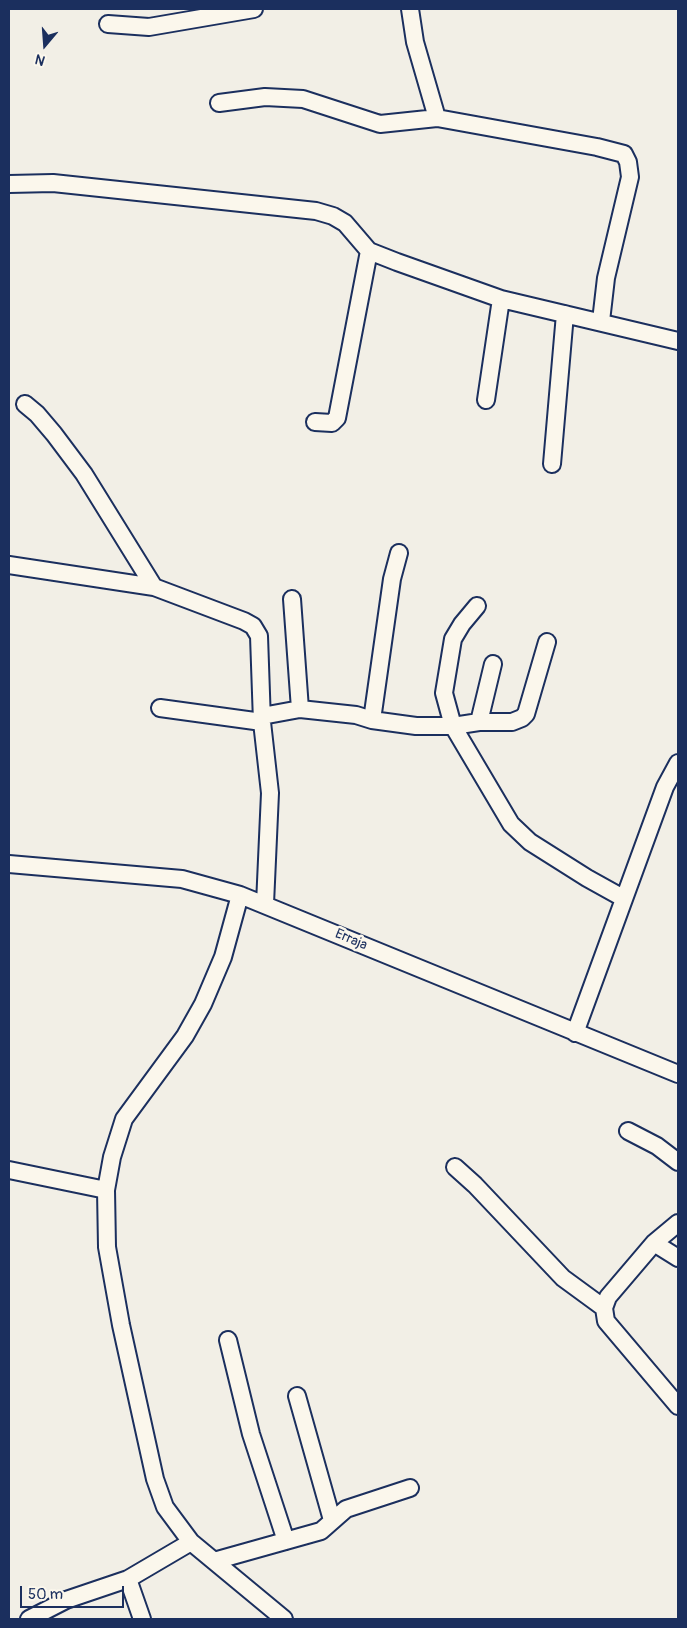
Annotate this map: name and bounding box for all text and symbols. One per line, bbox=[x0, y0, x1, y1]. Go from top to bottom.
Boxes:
north arrow bbox=[20, 20, 70, 70]
text: N bbox=[33, 50, 47, 69]
street label: Erraja bbox=[332, 926, 370, 954]
scale bar bbox=[22, 1576, 126, 1608]
text: 50 m bbox=[28, 1585, 63, 1604]

